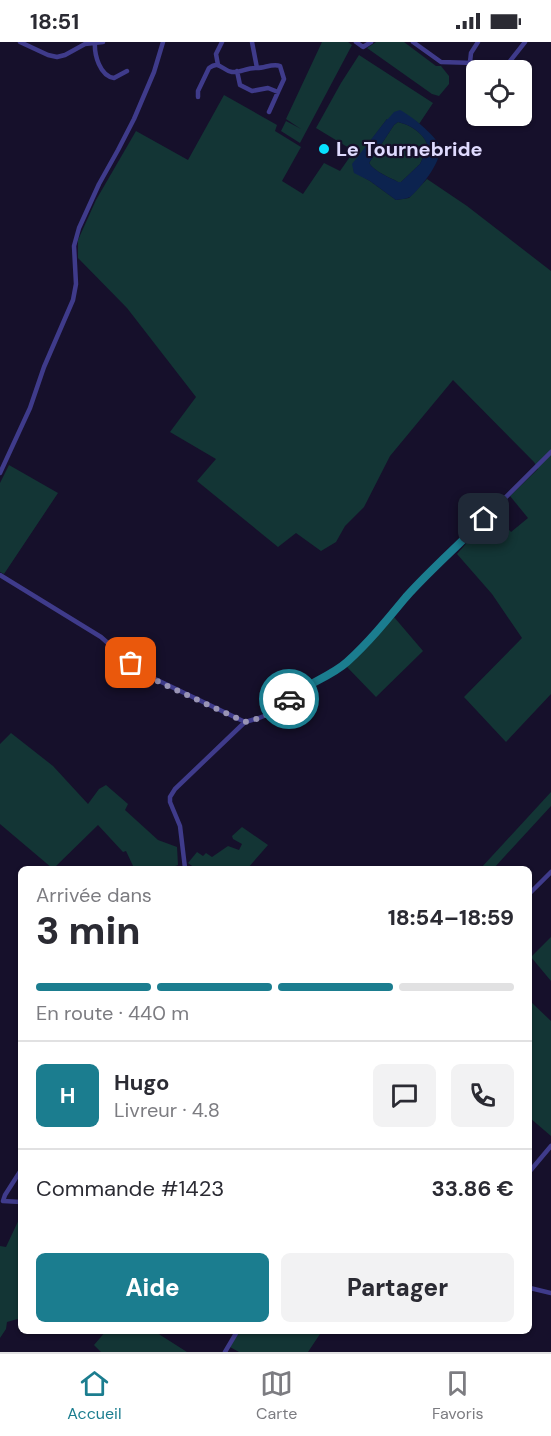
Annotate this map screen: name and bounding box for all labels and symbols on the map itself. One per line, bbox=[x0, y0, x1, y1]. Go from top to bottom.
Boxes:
place label: Le Tournebride bbox=[336, 136, 483, 162]
marker: Le Tournebride bbox=[317, 142, 331, 156]
pin bbox=[458, 493, 509, 544]
pin bbox=[105, 637, 156, 688]
courier bbox=[259, 669, 319, 729]

